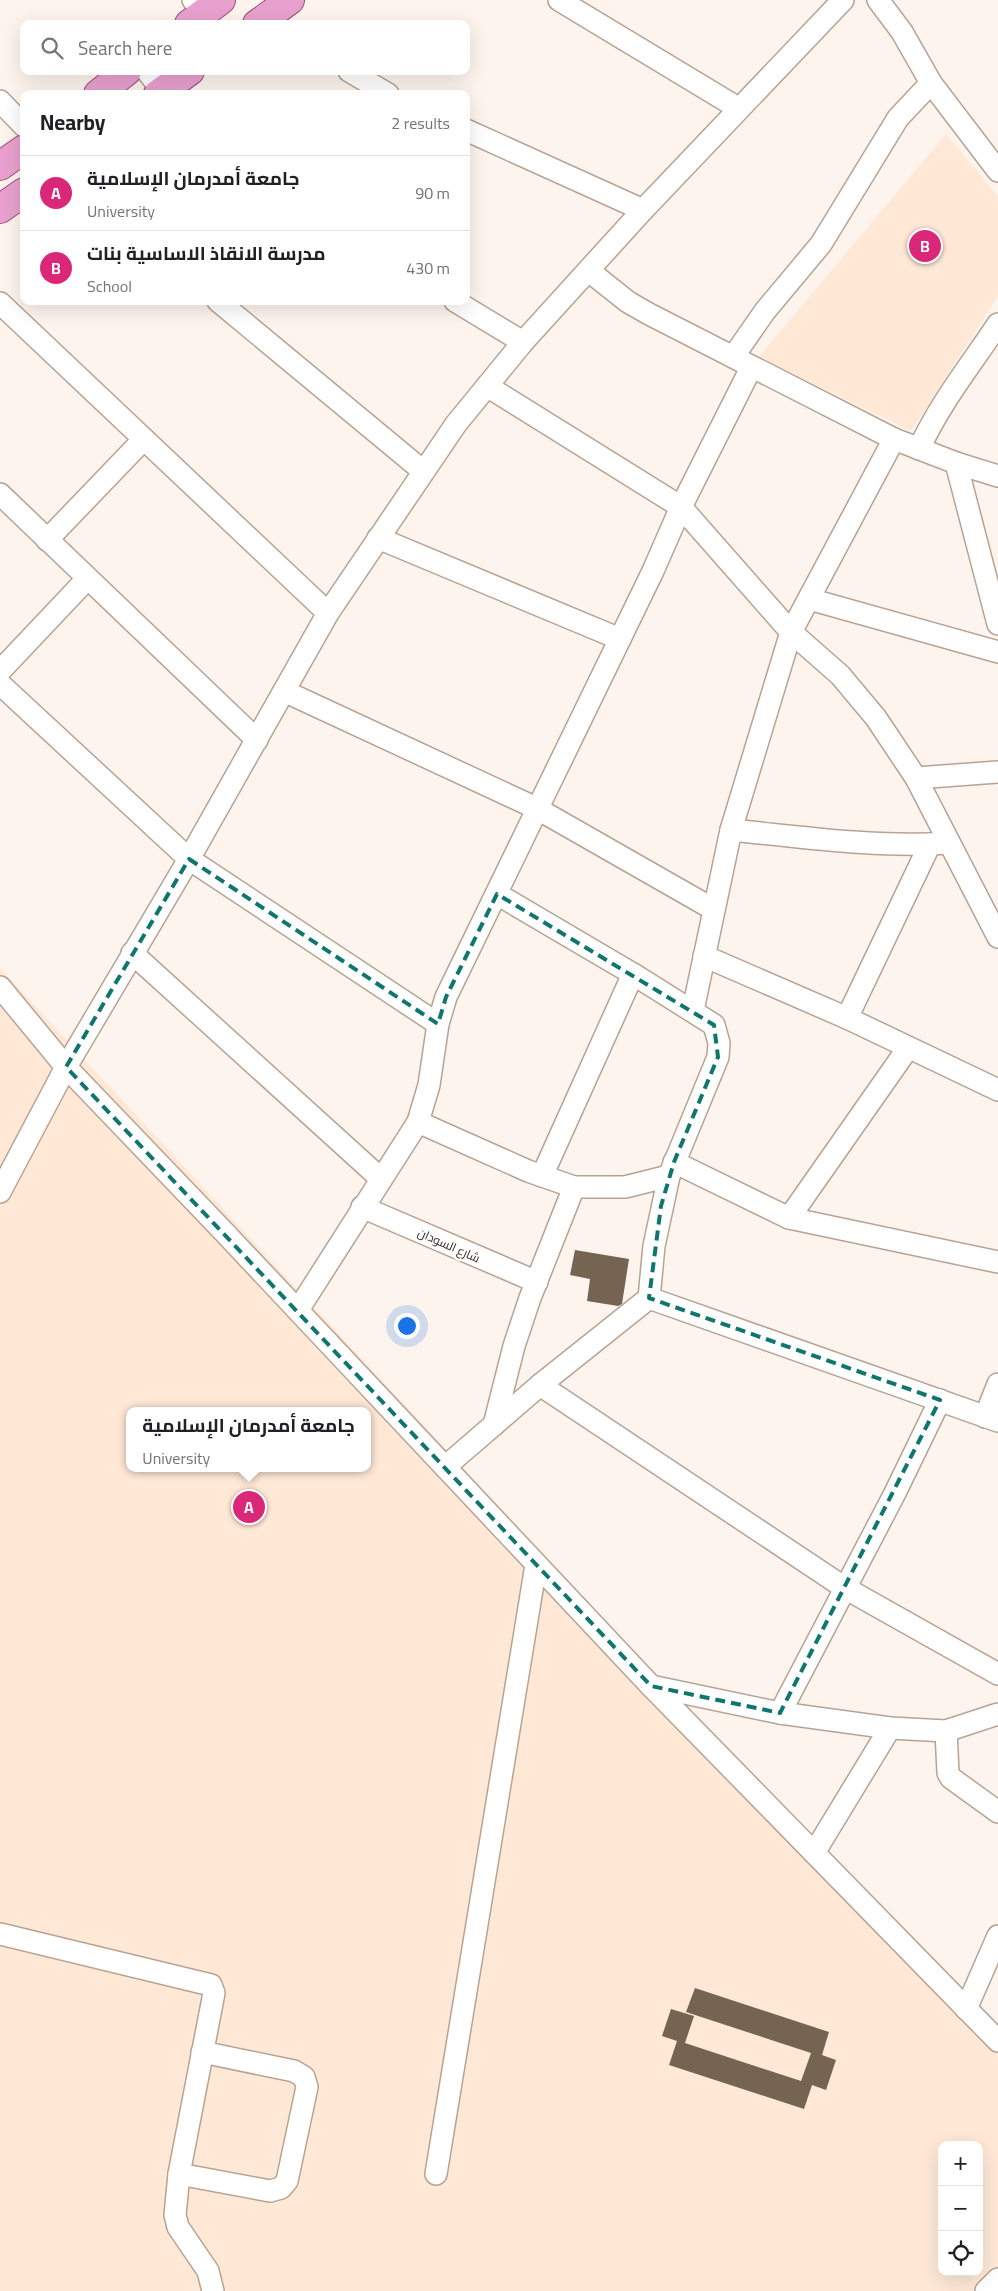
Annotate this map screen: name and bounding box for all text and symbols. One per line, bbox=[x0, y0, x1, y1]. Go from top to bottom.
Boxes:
search box bbox=[20, 20, 470, 75]
text: Search here bbox=[78, 30, 172, 66]
icon: search bbox=[38, 34, 66, 62]
text: Nearby bbox=[40, 103, 106, 142]
text: 2 results bbox=[391, 108, 450, 138]
text: جامعة أمدرمان الإسلامية bbox=[87, 160, 299, 196]
text: A bbox=[51, 178, 61, 208]
text: 90 m bbox=[415, 178, 450, 208]
text: University bbox=[87, 196, 155, 226]
pin: B bbox=[909, 227, 941, 265]
text: مدرسة الانقاذ الاساسية بنات bbox=[87, 235, 326, 271]
text: B bbox=[51, 253, 61, 283]
text: 430 m bbox=[406, 253, 450, 283]
text: School bbox=[87, 271, 132, 301]
street label: شارع السودان bbox=[414, 1221, 484, 1269]
your location bbox=[394, 1313, 420, 1339]
popup bbox=[126, 1407, 371, 1472]
text: جامعة أمدرمان الإسلامية bbox=[142, 1407, 355, 1443]
text: University bbox=[142, 1443, 210, 1473]
pin: A bbox=[233, 1488, 265, 1526]
map controls bbox=[938, 2141, 983, 2276]
button: + bbox=[938, 2141, 983, 2186]
button: − bbox=[938, 2186, 983, 2231]
button: locate bbox=[938, 2231, 983, 2276]

